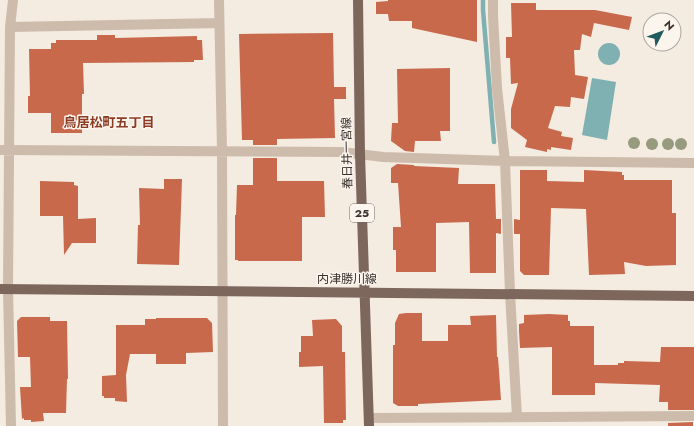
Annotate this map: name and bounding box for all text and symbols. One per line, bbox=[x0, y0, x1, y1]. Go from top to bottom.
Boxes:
north arrow bbox=[642, 12, 682, 52]
text: N bbox=[661, 17, 678, 34]
district label: 鳥居松町五丁目 bbox=[63, 113, 155, 132]
street label: 春日井一宮線 bbox=[337, 117, 357, 189]
road number: 25 bbox=[350, 204, 374, 222]
street label: 内津勝川線 bbox=[317, 270, 377, 288]

